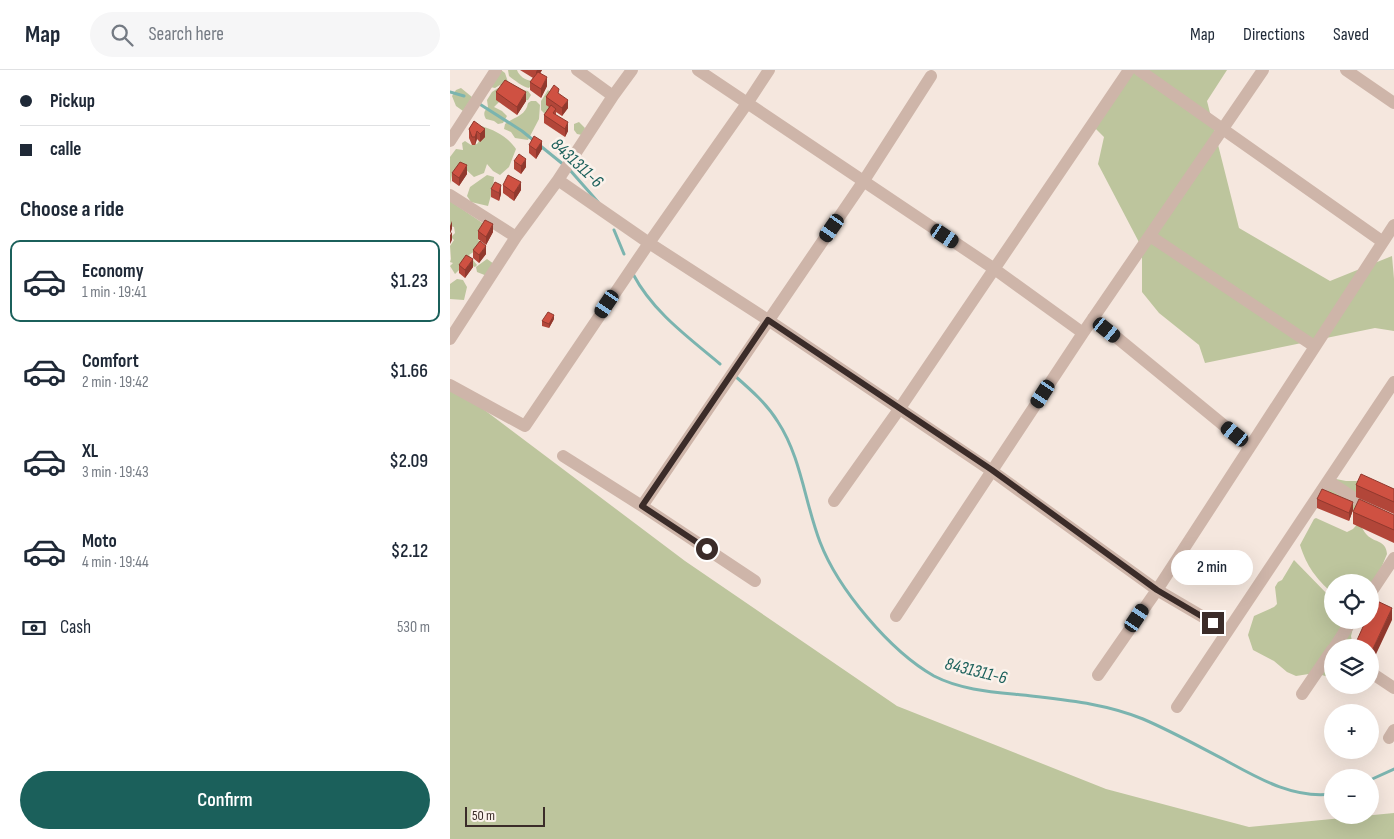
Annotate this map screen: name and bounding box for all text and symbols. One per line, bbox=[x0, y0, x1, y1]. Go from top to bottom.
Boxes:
search box bbox=[90, 12, 440, 57]
text: Map bbox=[25, 20, 60, 49]
icon: search bbox=[108, 21, 136, 49]
text: Search here bbox=[148, 23, 224, 46]
text: Map bbox=[1190, 24, 1215, 45]
text: Directions bbox=[1243, 24, 1305, 45]
text: Saved bbox=[1333, 24, 1369, 45]
text: Pickup bbox=[50, 90, 95, 113]
water label: 8431311-6 bbox=[547, 134, 607, 192]
text: calle bbox=[50, 138, 81, 161]
text: Choose a ride bbox=[20, 196, 124, 223]
car bbox=[817, 211, 846, 245]
car bbox=[928, 221, 961, 251]
icon: car bbox=[22, 259, 67, 304]
text: Economy bbox=[82, 260, 144, 283]
text: $1.23 bbox=[390, 270, 428, 293]
text: 1 min · 19:41 bbox=[82, 283, 147, 302]
car bbox=[592, 287, 621, 321]
car bbox=[1090, 315, 1123, 345]
icon: car bbox=[22, 349, 67, 394]
text: Comfort bbox=[82, 350, 139, 373]
text: $1.66 bbox=[390, 360, 428, 383]
text: 2 min · 19:42 bbox=[82, 373, 149, 392]
car bbox=[1028, 377, 1057, 411]
car bbox=[1218, 419, 1251, 449]
icon: car bbox=[22, 439, 67, 484]
text: XL bbox=[82, 440, 98, 463]
text: $2.09 bbox=[389, 450, 428, 473]
text: 3 min · 19:43 bbox=[82, 463, 149, 482]
icon: car bbox=[22, 529, 67, 574]
text: Moto bbox=[82, 530, 117, 553]
route start bbox=[696, 538, 718, 560]
text: $2.12 bbox=[391, 540, 428, 563]
callout: 2 min bbox=[1172, 550, 1254, 586]
text: 4 min · 19:44 bbox=[82, 553, 149, 572]
text: 2 min bbox=[1197, 558, 1227, 577]
map controls bbox=[1324, 574, 1379, 824]
button: locate bbox=[1324, 574, 1379, 629]
car bbox=[1122, 601, 1151, 635]
route end bbox=[1202, 612, 1224, 634]
icon: cash bbox=[20, 614, 48, 642]
text: Cash bbox=[60, 616, 91, 639]
text: 530 m bbox=[397, 618, 430, 637]
button: layers bbox=[1324, 639, 1379, 694]
water label: 8431311-6 bbox=[943, 653, 1009, 689]
button: + bbox=[1324, 704, 1379, 759]
button: − bbox=[1324, 769, 1379, 824]
button: Confirm bbox=[20, 771, 430, 829]
scale bar bbox=[465, 804, 545, 827]
text: 50 m bbox=[472, 807, 495, 824]

